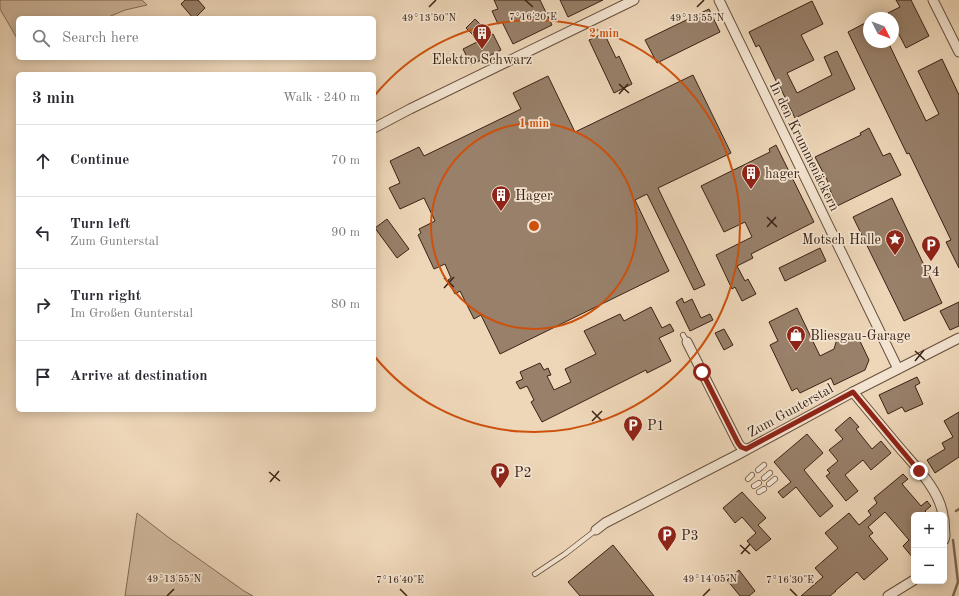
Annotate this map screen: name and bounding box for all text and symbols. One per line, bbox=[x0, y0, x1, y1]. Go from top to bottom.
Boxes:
text: 7°16'20"E bbox=[509, 12, 557, 22]
north arrow bbox=[863, 12, 899, 48]
text: 49°13'50"N bbox=[402, 13, 457, 23]
text: 49°13'55"N bbox=[670, 13, 725, 23]
search box bbox=[16, 16, 376, 60]
building icon: Elektro Schwarz bbox=[471, 22, 493, 50]
icon: search bbox=[30, 27, 52, 49]
text: 2 min bbox=[589, 28, 619, 40]
text: Search here bbox=[62, 31, 139, 46]
place label: Elektro Schwarz bbox=[432, 53, 532, 67]
street label: In den Krummenäckern bbox=[767, 79, 842, 214]
text: 3 min bbox=[32, 90, 75, 107]
text: Walk · 240 m bbox=[283, 91, 360, 104]
text: 1 min bbox=[519, 118, 549, 130]
icon: ahead bbox=[32, 150, 54, 172]
text: Continue bbox=[70, 153, 129, 168]
text: 70 m bbox=[331, 154, 360, 167]
building icon: hager bbox=[740, 162, 762, 190]
place label: hager bbox=[765, 167, 800, 181]
building icon: Hager bbox=[490, 184, 512, 212]
place label: Hager bbox=[515, 189, 553, 203]
text: Turn left bbox=[70, 217, 130, 232]
centre of rings bbox=[527, 219, 541, 233]
icon: left bbox=[32, 222, 54, 244]
text: 90 m bbox=[331, 226, 360, 239]
place icon: Motsch Halle bbox=[884, 228, 906, 256]
place label: Motsch Halle bbox=[802, 233, 881, 247]
parking icon: P4 bbox=[920, 234, 942, 262]
text: Zum Gunterstal bbox=[70, 235, 159, 248]
place label: P4 bbox=[922, 265, 940, 279]
text: Turn right bbox=[70, 289, 141, 304]
icon: right bbox=[32, 294, 54, 316]
text: 80 m bbox=[331, 298, 360, 311]
text: Im Großen Gunterstal bbox=[70, 307, 193, 320]
shop icon: Bliesgau-Garage bbox=[785, 324, 807, 352]
place label: Bliesgau-Garage bbox=[810, 329, 911, 343]
route start bbox=[693, 363, 711, 381]
icon: arrive bbox=[32, 366, 54, 388]
text: Arrive at destination bbox=[70, 369, 208, 384]
street label: Zum Gunterstal bbox=[745, 381, 836, 440]
parking icon: P1 bbox=[622, 414, 644, 442]
place label: P1 bbox=[647, 419, 665, 433]
parking icon: P2 bbox=[489, 461, 511, 489]
route end bbox=[910, 462, 928, 480]
place label: P2 bbox=[514, 466, 532, 480]
map controls bbox=[911, 512, 947, 584]
button: + bbox=[911, 512, 947, 548]
parking icon: P3 bbox=[656, 524, 678, 552]
place label: P3 bbox=[681, 529, 699, 543]
button: − bbox=[911, 548, 947, 584]
text: 49°13'55"N bbox=[147, 574, 202, 584]
text: 49°14'05"N bbox=[683, 574, 738, 584]
text: 7°16'40"E bbox=[376, 575, 424, 585]
text: 7°16'30"E bbox=[766, 575, 814, 585]

